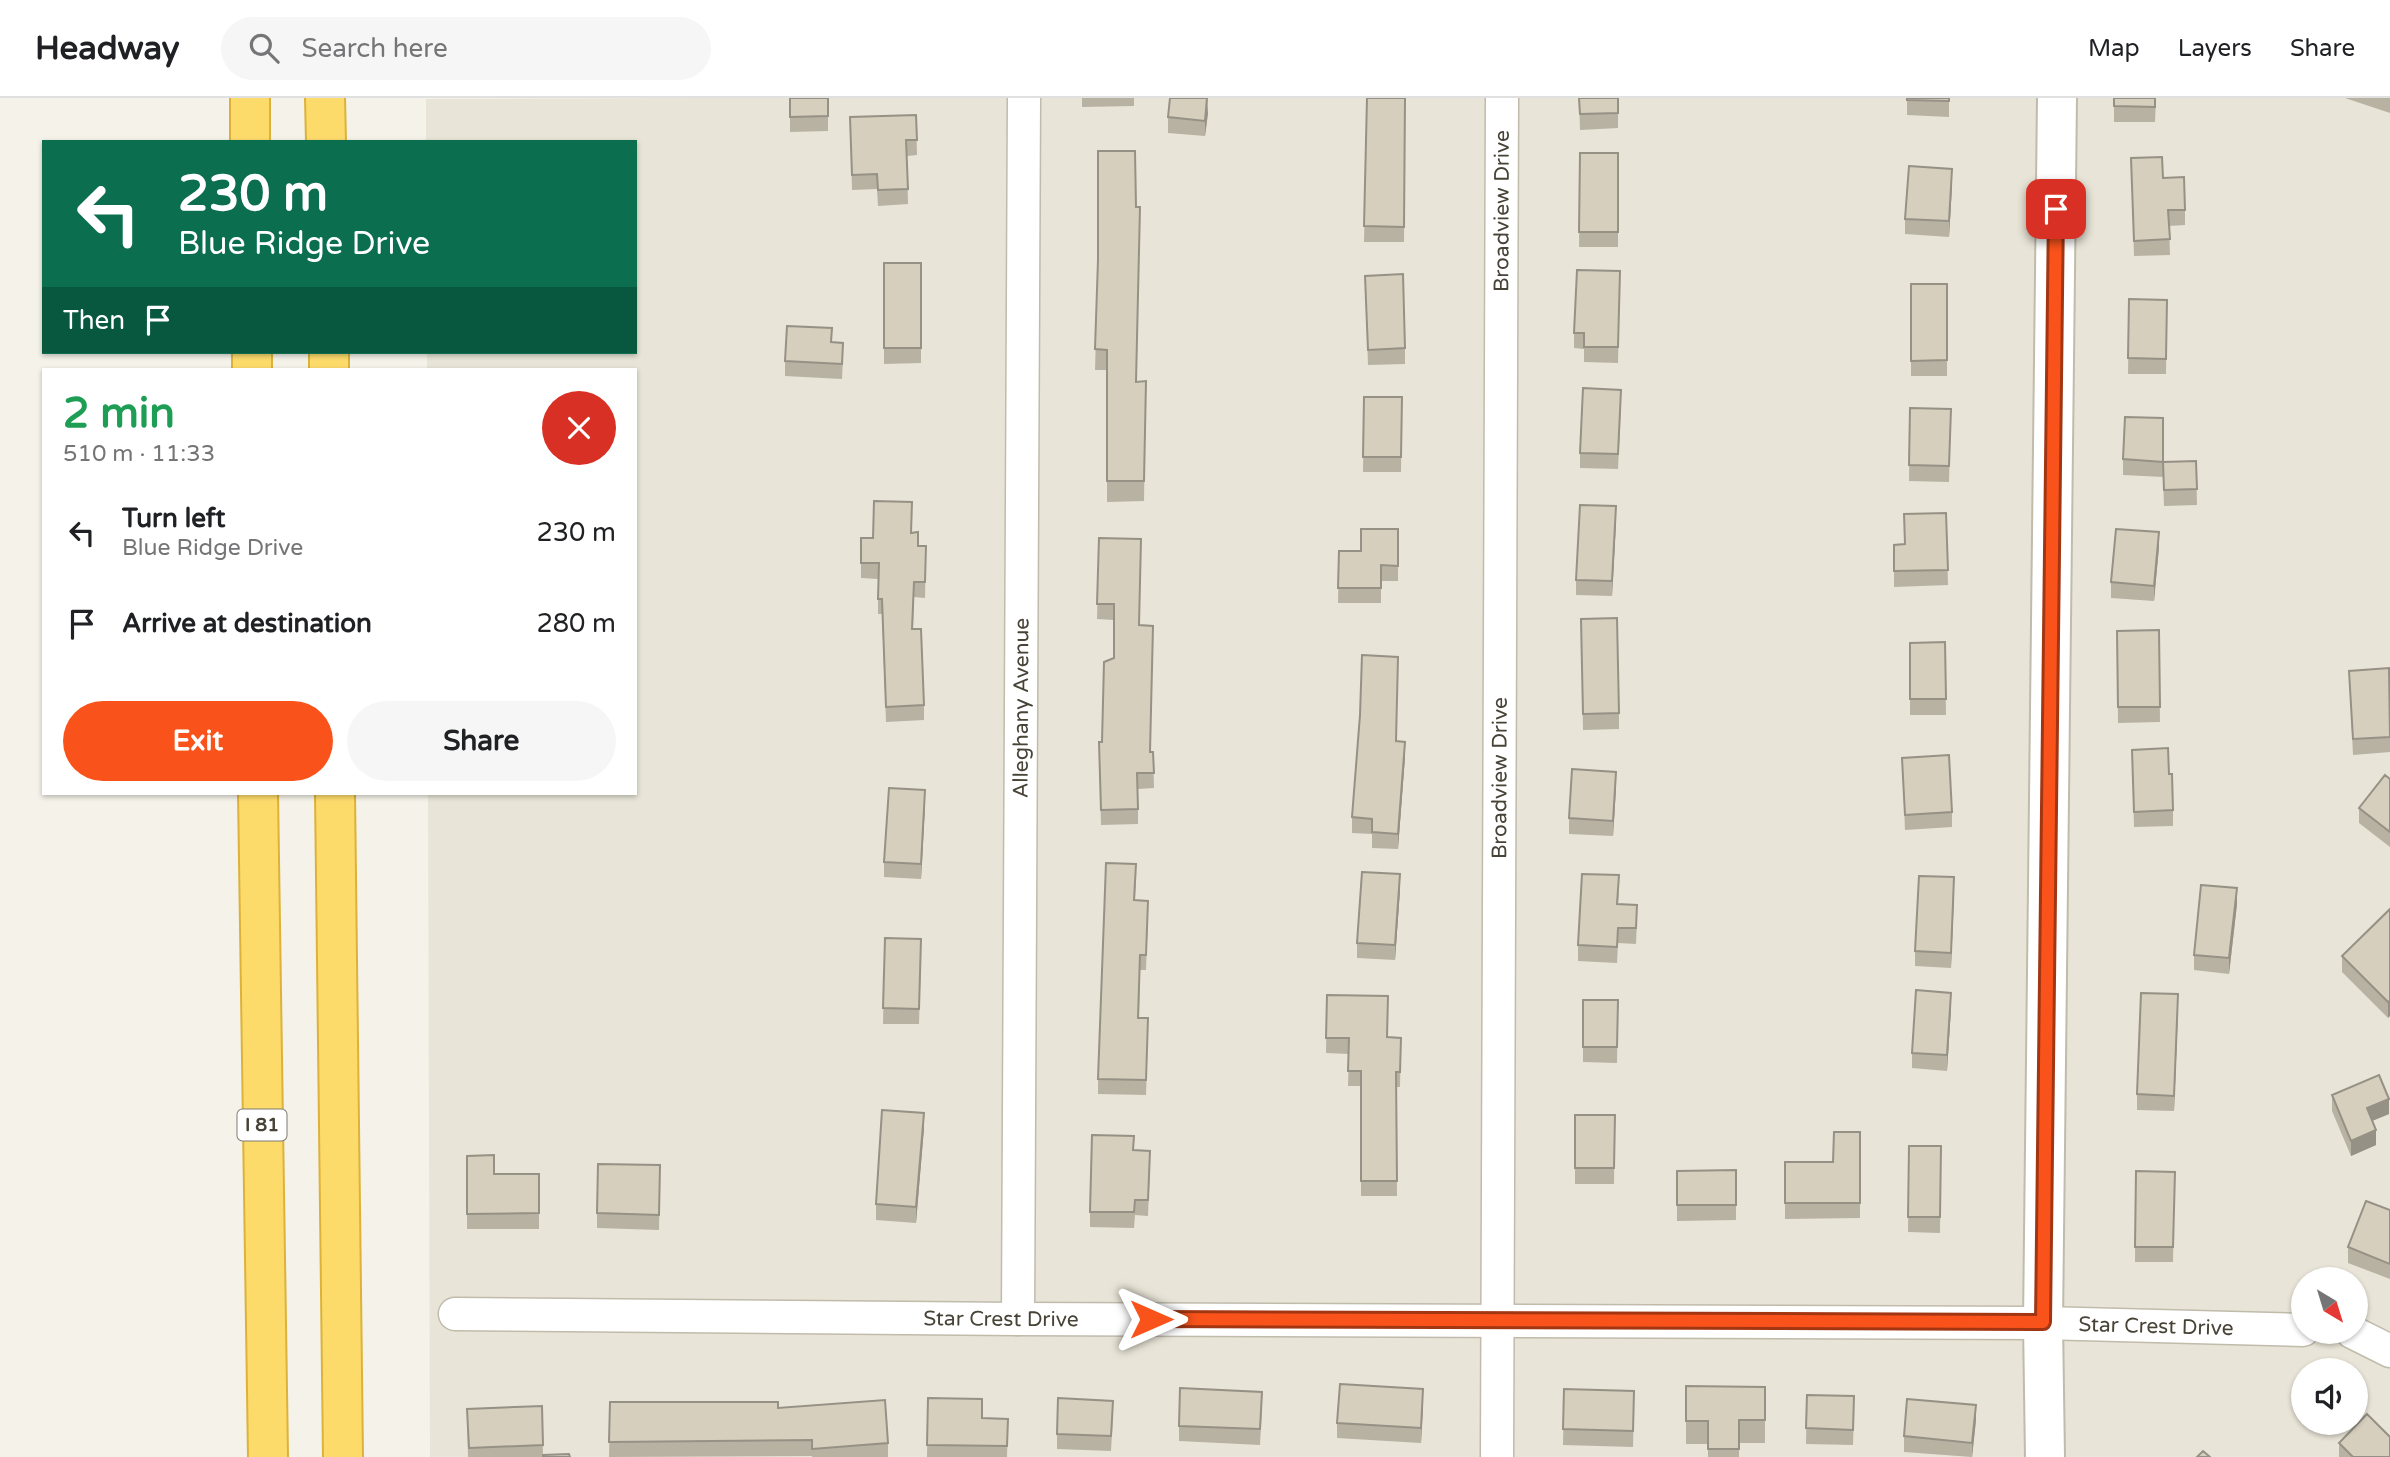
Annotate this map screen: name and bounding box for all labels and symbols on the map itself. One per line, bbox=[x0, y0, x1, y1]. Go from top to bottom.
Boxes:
street label: Broadview Drive bbox=[1489, 130, 1514, 292]
pin bbox=[2026, 179, 2086, 239]
street label: Alleghany Avenue bbox=[1008, 618, 1034, 798]
street label: Broadview Drive bbox=[1487, 697, 1512, 859]
road number: I 81 bbox=[238, 1110, 286, 1140]
north arrow bbox=[2291, 1267, 2368, 1344]
position arrow bbox=[1114, 1282, 1188, 1356]
street label: Star Crest Drive bbox=[923, 1306, 1079, 1332]
street label: Star Crest Drive bbox=[2078, 1311, 2234, 1341]

